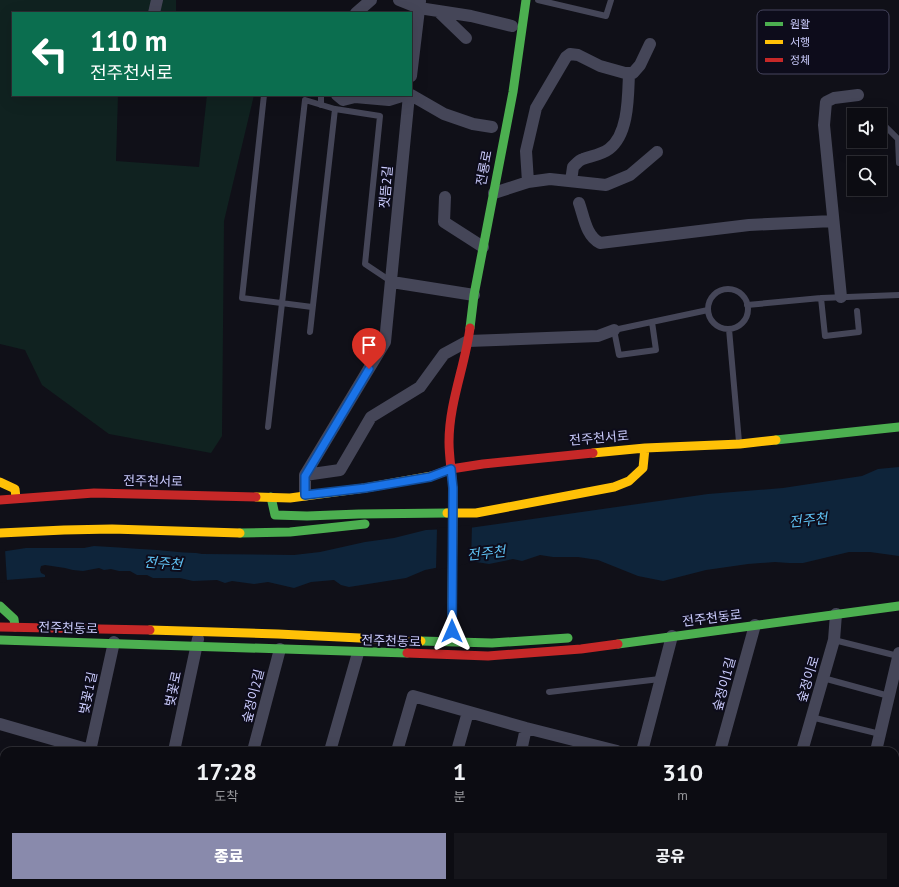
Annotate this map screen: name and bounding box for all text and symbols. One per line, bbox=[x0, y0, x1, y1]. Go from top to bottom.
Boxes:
legend bbox=[757, 10, 889, 74]
text: 원활 bbox=[790, 17, 810, 31]
text: 110 m bbox=[90, 22, 167, 59]
icon: left bbox=[24, 28, 76, 80]
text: 서행 bbox=[790, 35, 810, 49]
text: 정체 bbox=[790, 53, 810, 67]
text: 전주천서로 bbox=[90, 61, 173, 84]
map controls bbox=[847, 108, 887, 196]
button: sound bbox=[847, 108, 887, 148]
street label: 전룡로 bbox=[472, 149, 496, 187]
button: search bbox=[847, 156, 887, 196]
street label: 잿뜸2길 bbox=[376, 165, 396, 209]
pin bbox=[352, 328, 386, 369]
icon: arrive bbox=[358, 334, 380, 356]
street label: 전주천서로 bbox=[568, 427, 630, 449]
street label: 전주천서로 bbox=[123, 472, 183, 490]
water label: 전주천 bbox=[788, 509, 829, 531]
water label: 전주천 bbox=[466, 542, 507, 564]
water label: 전주천 bbox=[143, 553, 184, 573]
street label: 전주천동로 bbox=[681, 606, 743, 630]
position arrow bbox=[431, 610, 473, 652]
street label: 전주천동로 bbox=[38, 618, 98, 638]
street label: 전주천동로 bbox=[361, 631, 421, 651]
street label: 숲정이로 bbox=[793, 654, 823, 704]
street label: 숲정이1길 bbox=[709, 655, 739, 713]
street label: 숲정이2길 bbox=[238, 667, 268, 725]
street label: 벚꽃1길 bbox=[75, 670, 101, 716]
street label: 벚꽃로 bbox=[161, 670, 185, 708]
text: 17:28 bbox=[196, 756, 257, 787]
text: 1 bbox=[453, 756, 466, 787]
text: 310 bbox=[662, 757, 703, 788]
text: m bbox=[677, 787, 688, 804]
text: 도착 bbox=[214, 788, 238, 805]
text: 분 bbox=[454, 788, 465, 805]
button: 종료 bbox=[12, 833, 446, 879]
button: 공유 bbox=[454, 833, 887, 879]

